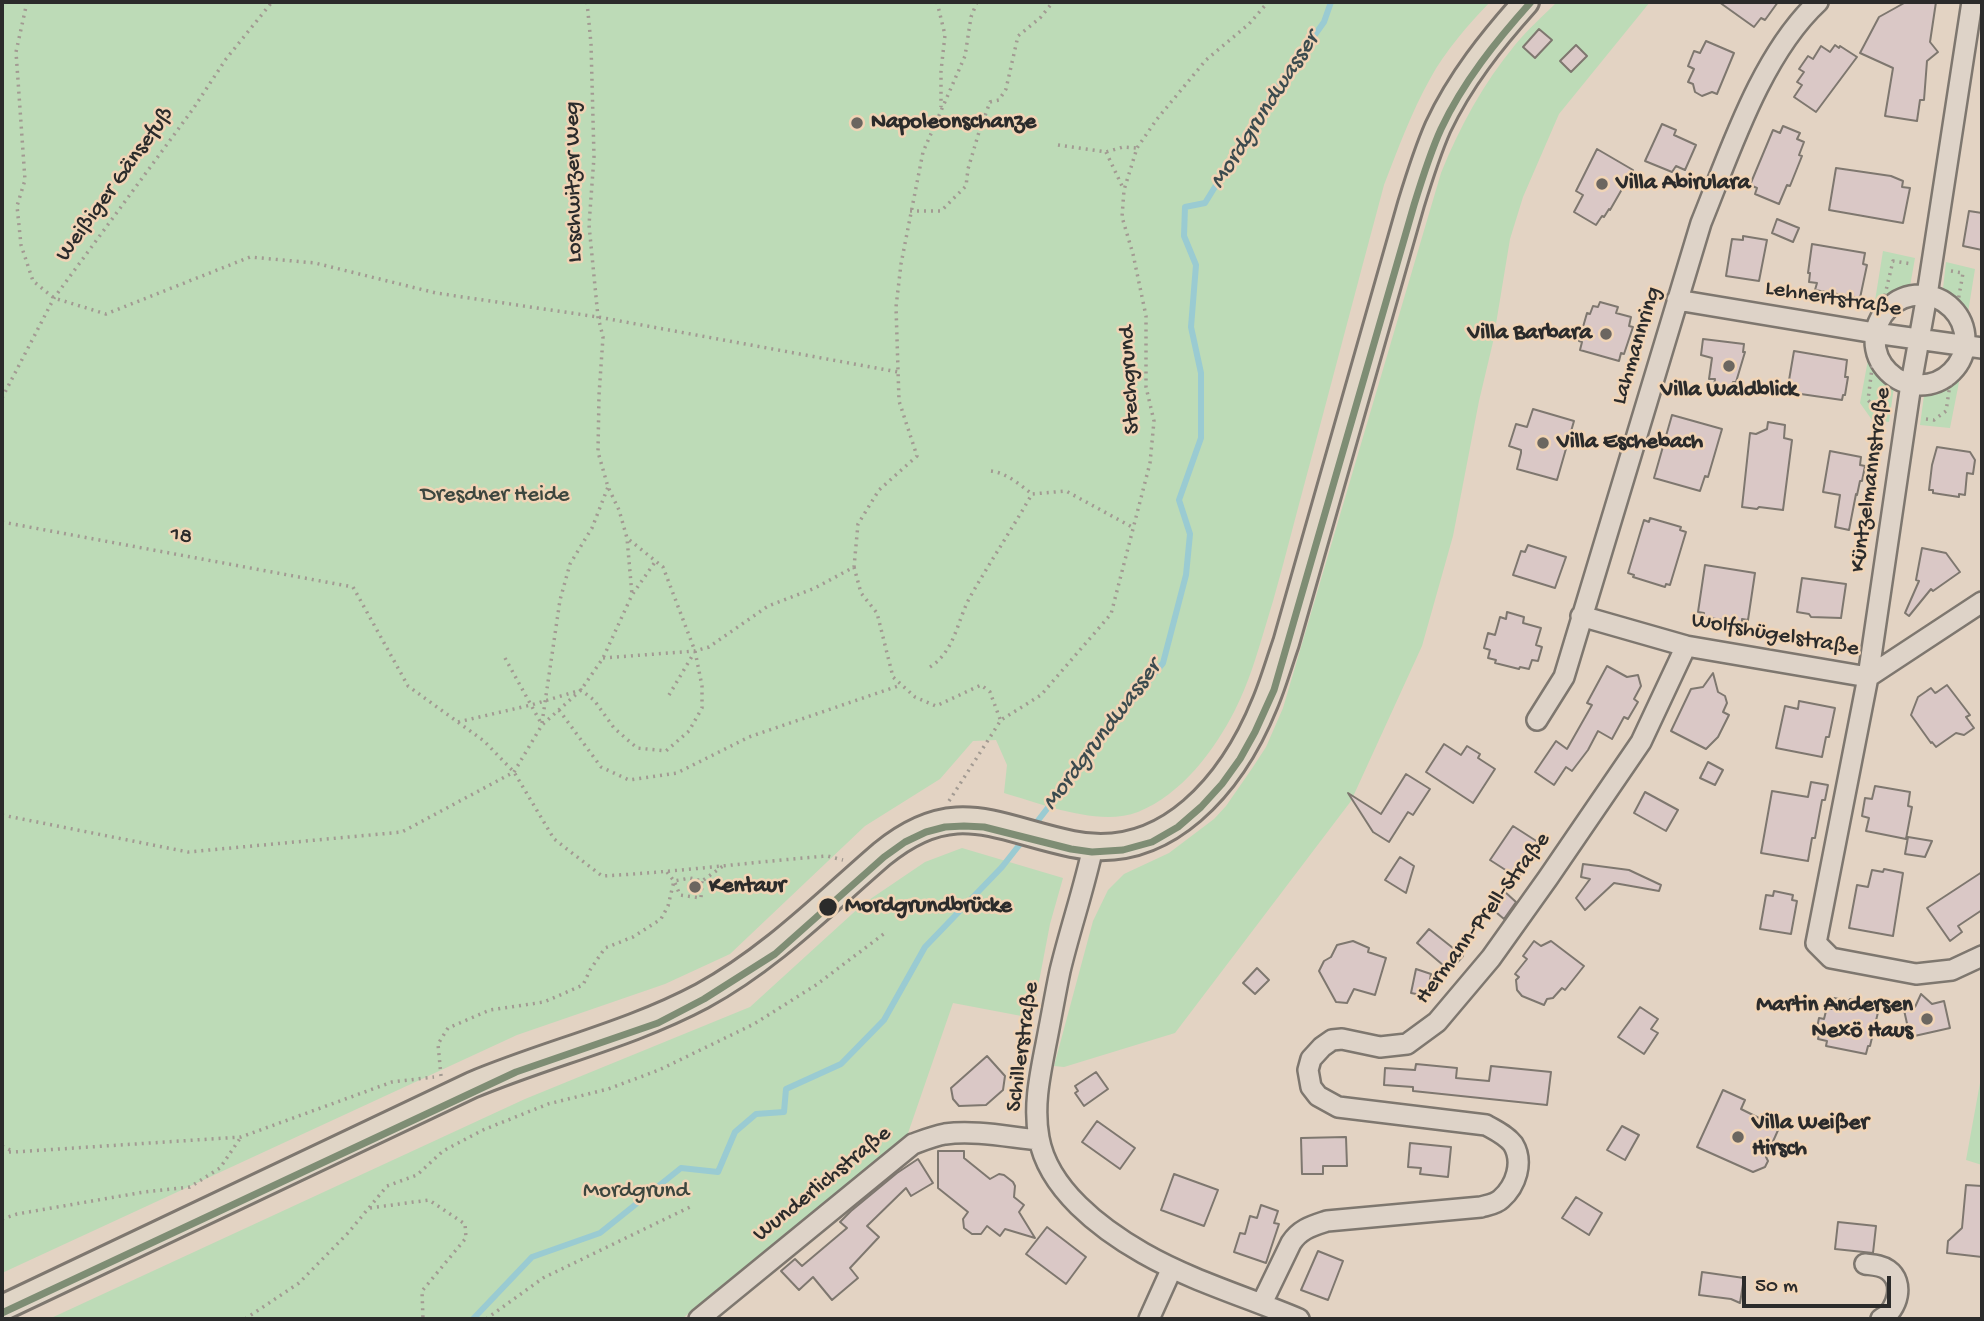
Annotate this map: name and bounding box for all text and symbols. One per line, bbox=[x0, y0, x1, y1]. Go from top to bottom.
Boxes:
water label: Mordgrundwasser bbox=[1205, 27, 1327, 195]
street label: Loschwitzer Weg bbox=[560, 101, 590, 263]
street label: Weißiger Gänsefuß bbox=[51, 102, 181, 268]
place label: Napoleonschanze bbox=[871, 109, 1036, 137]
marker: Napoleonschanze bbox=[849, 115, 865, 131]
place label: Villa Abirulara bbox=[1616, 170, 1750, 198]
marker: Villa Abirulara bbox=[1594, 176, 1610, 192]
street label: Lehnertstraße bbox=[1763, 276, 1903, 324]
street label: Lahmannring bbox=[1607, 284, 1669, 408]
place label: Villa Barbara bbox=[1467, 320, 1592, 348]
street label: Stechgrund bbox=[1114, 325, 1148, 435]
marker: Villa Barbara bbox=[1598, 326, 1614, 342]
marker: Villa Waldblick bbox=[1721, 358, 1737, 374]
place label: Villa Waldblick bbox=[1660, 377, 1798, 405]
street label: Küntzelmannstraße bbox=[1845, 386, 1899, 574]
place label: Villa Eschebach bbox=[1557, 429, 1703, 457]
marker: Villa Eschebach bbox=[1535, 435, 1551, 451]
park label: Dresdner Heide bbox=[421, 482, 569, 510]
street label: 18 bbox=[168, 521, 194, 553]
street label: Wolfshügelstraße bbox=[1689, 608, 1861, 664]
water label: Mordgrundwasser bbox=[1037, 655, 1169, 817]
street label: Hermann-Prell-Straße bbox=[1410, 828, 1558, 1010]
place label: Kentaur bbox=[709, 873, 786, 901]
marker: Kentaur bbox=[687, 879, 703, 895]
place label: Mordgrundbrücke bbox=[845, 893, 1012, 921]
marker: Mordgrundbrücke bbox=[817, 896, 839, 918]
street label: Schillerstraße bbox=[1001, 980, 1047, 1114]
place label: Martin Andersen Nexö Haus bbox=[1756, 992, 1913, 1046]
marker: Martin Andersen Nexö Haus bbox=[1919, 1011, 1935, 1027]
place label: Villa Weißer Hirsch bbox=[1752, 1110, 1869, 1164]
street label: Wunderlichstraße bbox=[748, 1121, 898, 1249]
marker: Villa Weißer Hirsch bbox=[1730, 1129, 1746, 1145]
park label: Mordgrund bbox=[583, 1178, 689, 1206]
scale bar bbox=[1746, 1262, 1895, 1306]
text: 50 m bbox=[1755, 1275, 1798, 1300]

